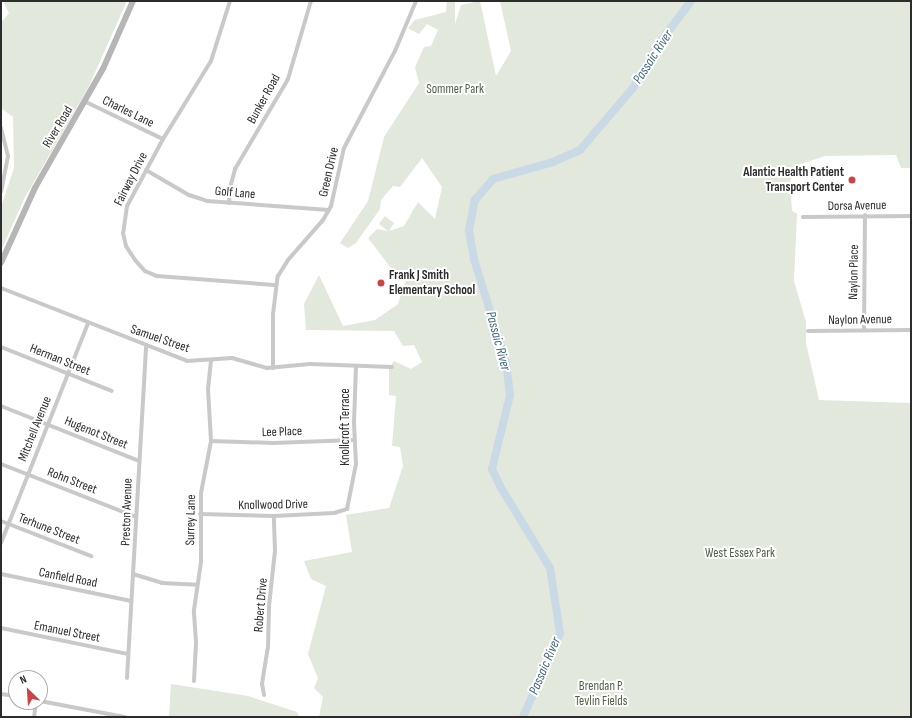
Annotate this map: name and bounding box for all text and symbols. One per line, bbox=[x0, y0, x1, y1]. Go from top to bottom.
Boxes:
water label: Passaic River bbox=[629, 27, 677, 87]
street label: Bunker Road bbox=[244, 72, 284, 126]
park label: Sommer Park bbox=[426, 81, 484, 97]
street label: Charles Lane bbox=[100, 93, 156, 131]
street label: River Road bbox=[39, 103, 77, 151]
street label: Green Drive bbox=[316, 145, 342, 199]
street label: Fairway Drive bbox=[111, 150, 151, 208]
place label: Alantic Health Patient Transport Center bbox=[743, 165, 844, 196]
marker: Alantic Health Patient Transport Center bbox=[847, 175, 857, 185]
street label: Golf Lane bbox=[214, 183, 256, 203]
street label: Dorsa Avenue bbox=[827, 198, 887, 214]
street label: Naylon Place bbox=[846, 244, 862, 300]
place label: Frank J Smith Elementary School bbox=[389, 268, 475, 299]
marker: Frank J Smith Elementary School bbox=[376, 278, 386, 288]
water label: Passaic River bbox=[482, 310, 514, 372]
street label: Naylon Avenue bbox=[828, 312, 892, 328]
street label: Samuel Street bbox=[128, 322, 192, 356]
street label: Herman Street bbox=[27, 341, 93, 379]
street label: Knollcroft Terrace bbox=[337, 388, 353, 466]
street label: Mitchell Avenue bbox=[15, 394, 55, 464]
street label: Hugenot Street bbox=[62, 413, 130, 453]
street label: Lee Place bbox=[262, 423, 302, 441]
street label: Rohn Street bbox=[45, 464, 99, 498]
street label: Preston Avenue bbox=[118, 478, 136, 546]
street label: Surrey Lane bbox=[183, 494, 199, 546]
street label: Knollwood Drive bbox=[238, 497, 308, 513]
street label: Terhune Street bbox=[16, 510, 82, 548]
park label: West Essex Park bbox=[705, 545, 775, 561]
street label: Canfield Road bbox=[37, 565, 99, 591]
street label: Robert Drive bbox=[251, 577, 271, 633]
street label: Emanuel Street bbox=[33, 618, 101, 646]
water label: Passaic River bbox=[525, 635, 565, 697]
north arrow bbox=[8, 670, 48, 710]
text: N bbox=[18, 672, 29, 687]
park label: Brendan P. Tevlin Fields bbox=[575, 679, 627, 710]

